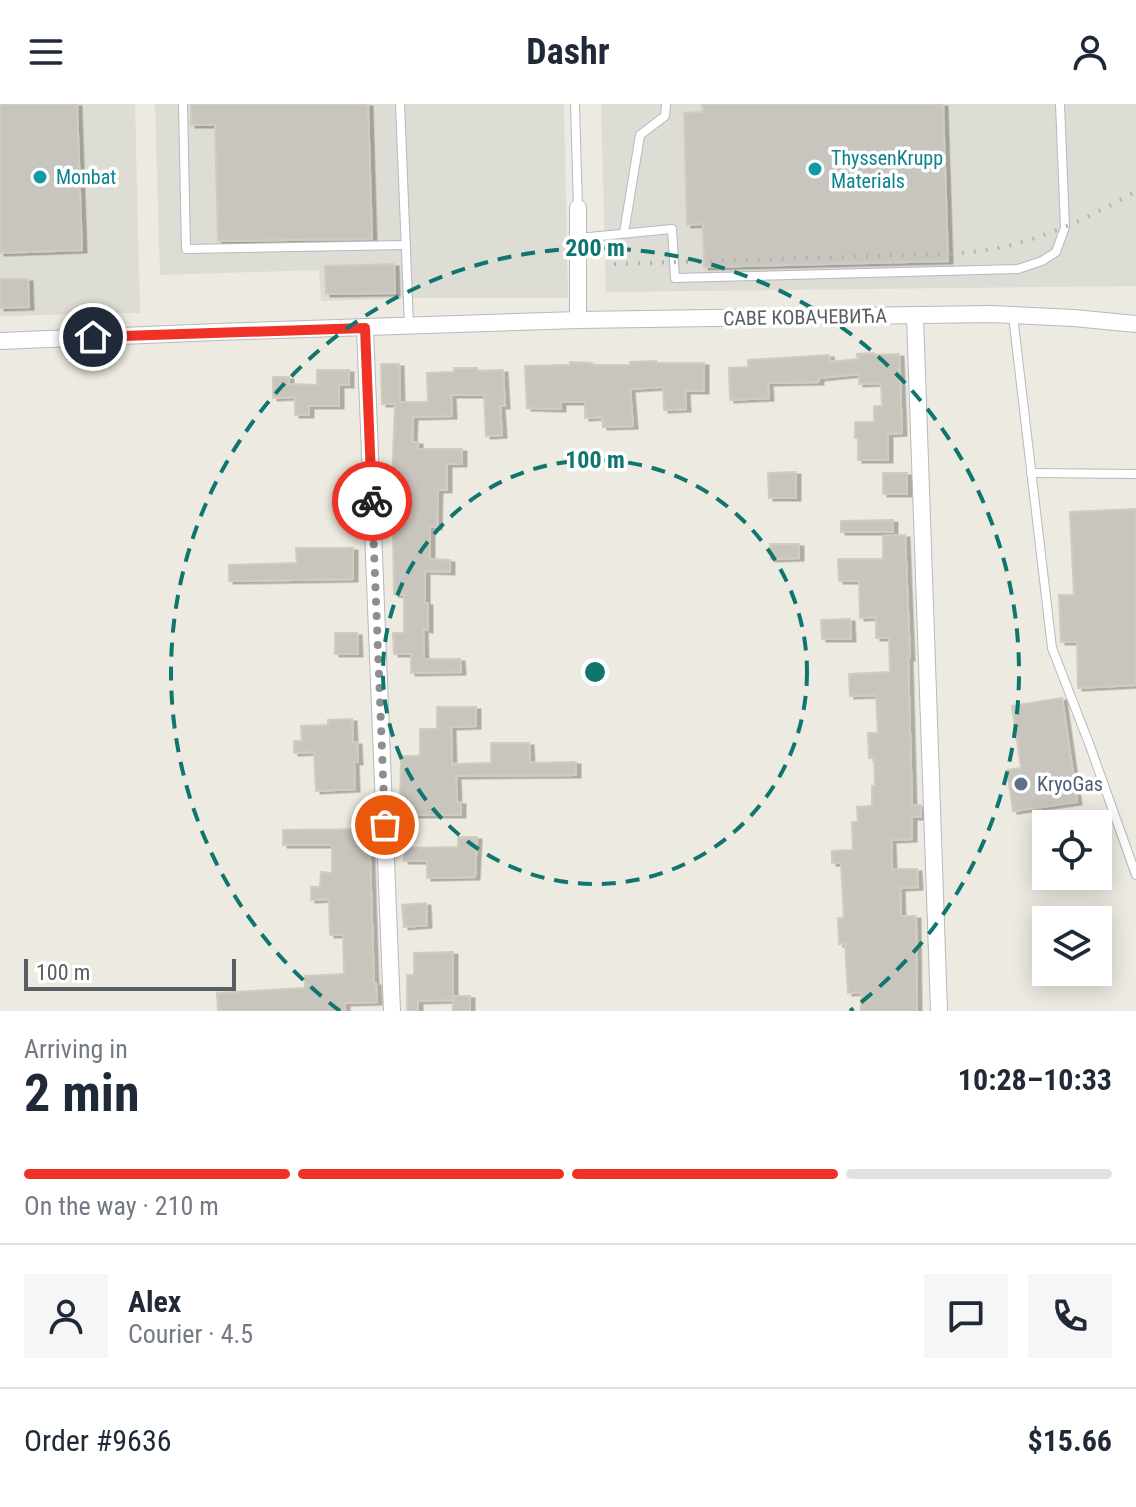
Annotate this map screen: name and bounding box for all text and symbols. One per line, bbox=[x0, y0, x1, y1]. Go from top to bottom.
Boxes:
icon: menu bbox=[24, 30, 68, 74]
icon: person bbox=[1068, 30, 1112, 74]
text: Dashr bbox=[526, 31, 610, 73]
place label: ThyssenKrupp Materials bbox=[831, 146, 943, 193]
marker: ThyssenKrupp Materials bbox=[806, 160, 824, 178]
place label: Monbat bbox=[56, 165, 116, 189]
marker: Monbat bbox=[31, 168, 49, 186]
text: 200 m bbox=[565, 234, 625, 262]
pin bbox=[59, 303, 127, 371]
street label: САВЕ КОВАЧЕВИЋА bbox=[723, 304, 888, 330]
icon: home bbox=[71, 315, 115, 359]
text: 100 m bbox=[565, 446, 625, 474]
courier bbox=[332, 461, 412, 541]
icon: bike bbox=[350, 479, 394, 523]
centre of rings bbox=[581, 658, 609, 686]
place label: KryoGas bbox=[1037, 772, 1103, 796]
marker: KryoGas bbox=[1012, 775, 1030, 793]
pin bbox=[351, 791, 419, 859]
icon: bag bbox=[363, 803, 407, 847]
map controls bbox=[1032, 810, 1112, 986]
button: locate bbox=[1032, 810, 1112, 890]
button: layers bbox=[1032, 906, 1112, 986]
scale bar bbox=[24, 955, 236, 991]
text: 100 m bbox=[36, 960, 90, 985]
text: Arriving in bbox=[24, 1034, 128, 1064]
text: 10:28–10:33 bbox=[958, 1062, 1112, 1097]
text: 2 min bbox=[24, 1063, 140, 1124]
text: On the way · 210 m bbox=[24, 1191, 219, 1221]
button: person bbox=[24, 1274, 108, 1358]
button: chat bbox=[924, 1274, 1008, 1358]
button: phone bbox=[1028, 1274, 1112, 1358]
text: Alex bbox=[128, 1284, 181, 1319]
text: Courier · 4.5 bbox=[128, 1319, 253, 1349]
text: Order #9636 bbox=[24, 1423, 172, 1458]
text: $15.66 bbox=[1027, 1423, 1112, 1458]

